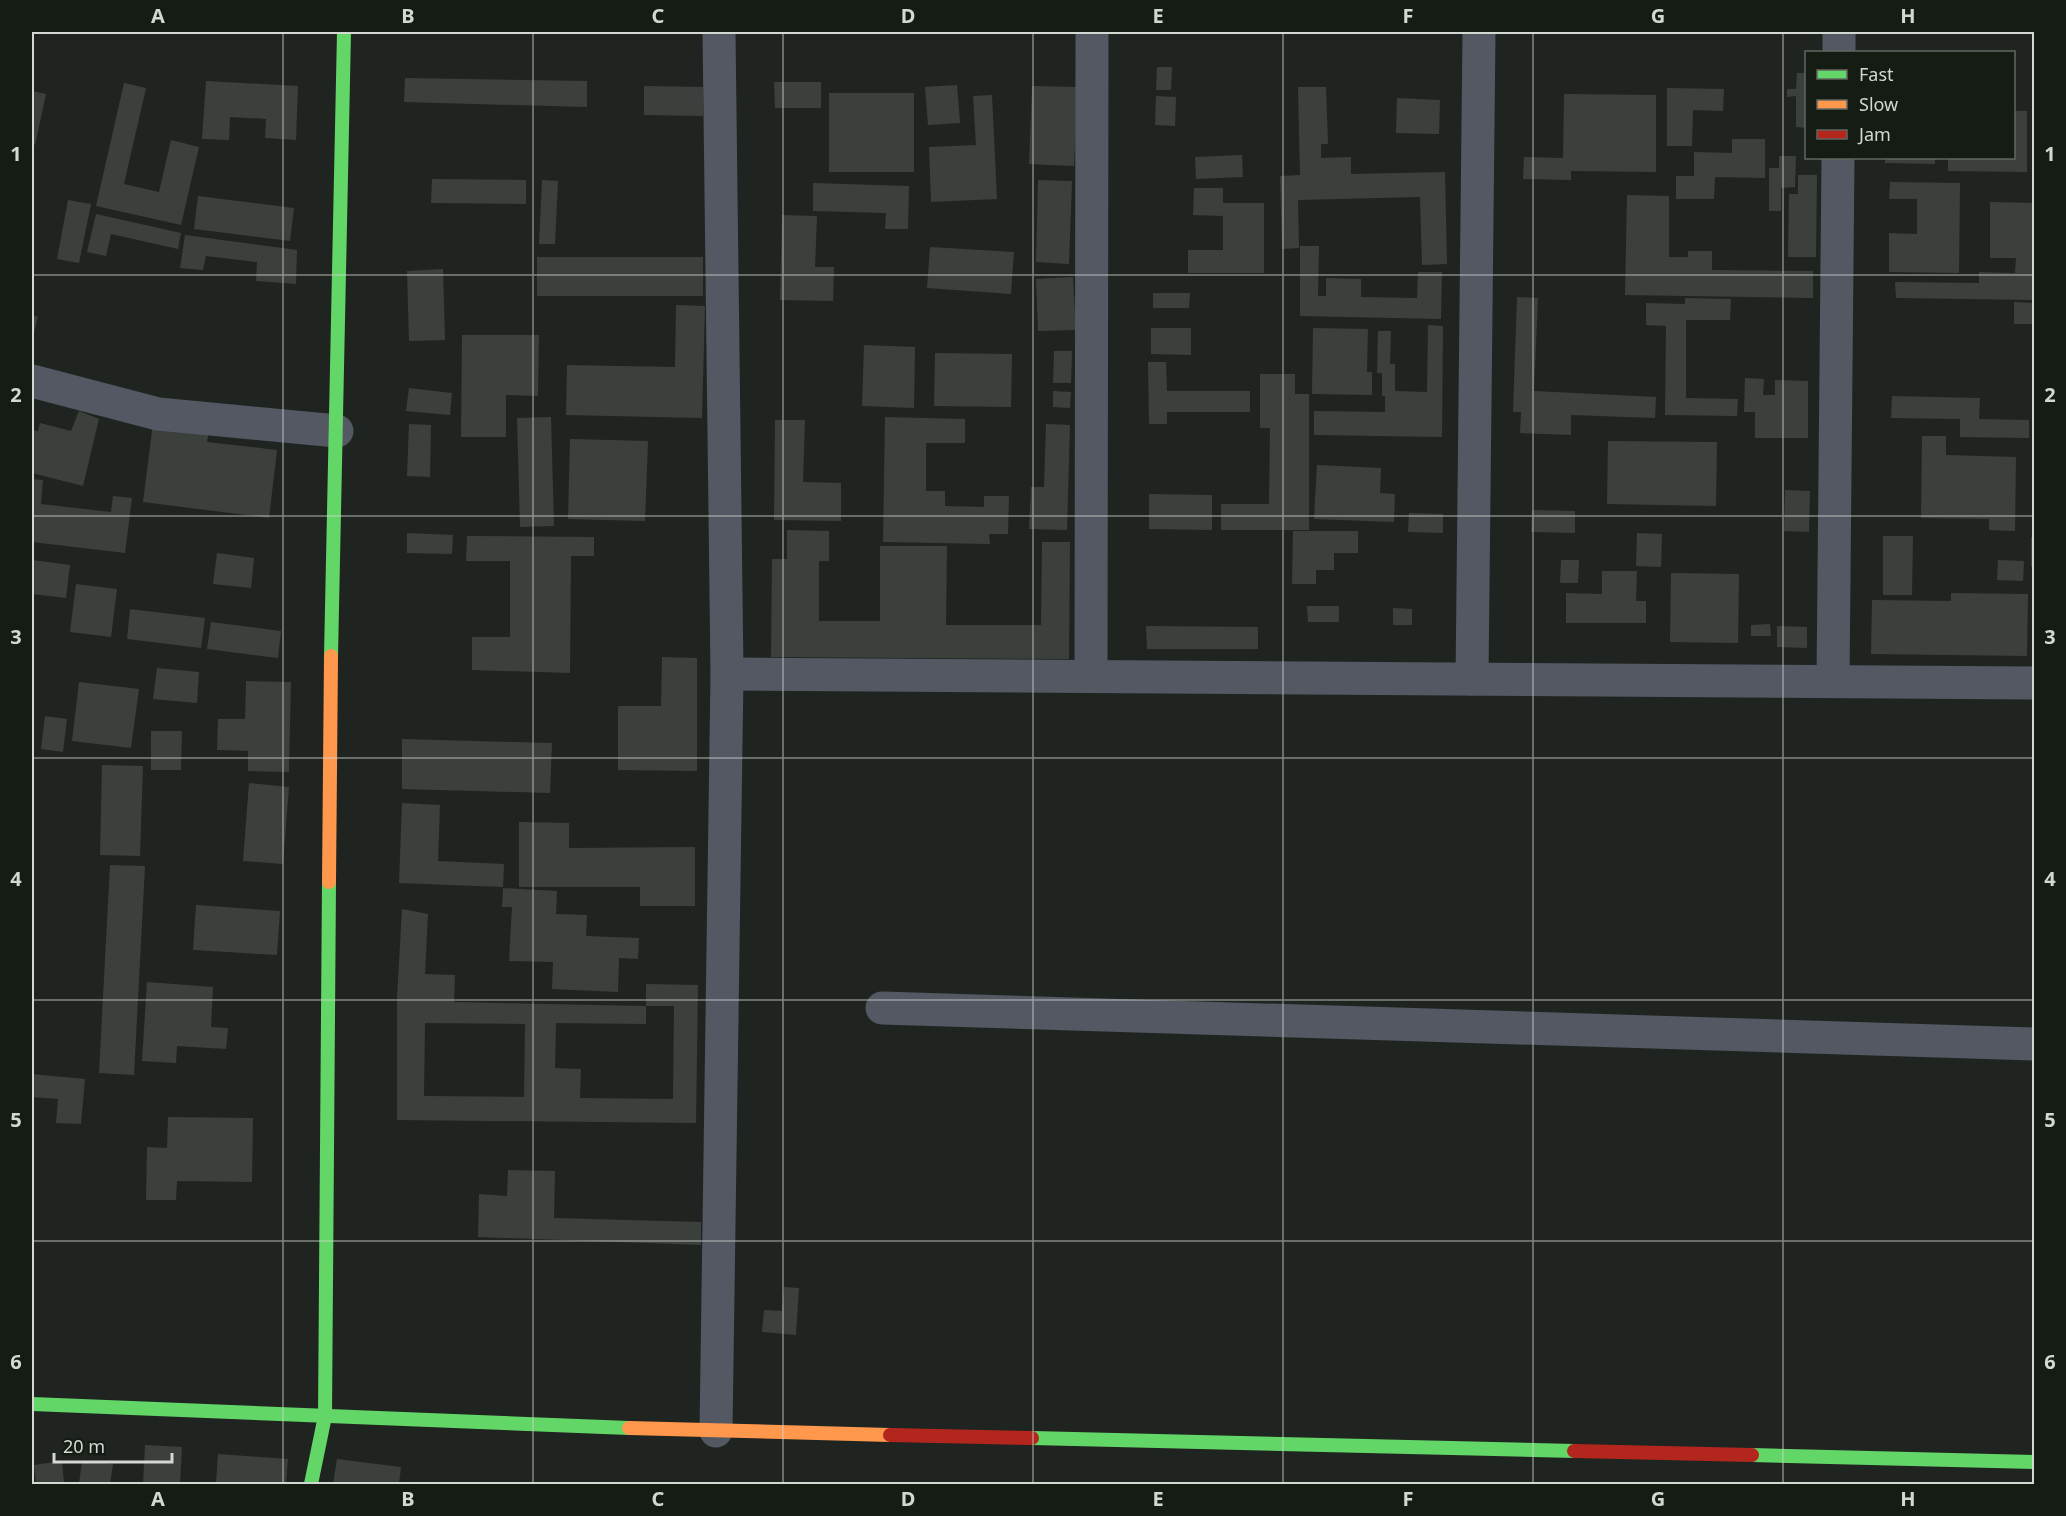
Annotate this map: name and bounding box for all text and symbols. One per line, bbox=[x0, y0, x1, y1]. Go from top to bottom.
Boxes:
text: A bbox=[151, 2, 165, 29]
text: B bbox=[401, 2, 415, 29]
text: C bbox=[652, 2, 665, 29]
text: D bbox=[901, 2, 915, 29]
text: E bbox=[1152, 2, 1164, 29]
text: F bbox=[1403, 2, 1413, 29]
text: G bbox=[1651, 2, 1665, 29]
text: H bbox=[1900, 2, 1916, 29]
legend bbox=[1805, 51, 2015, 159]
text: Fast bbox=[1859, 62, 1894, 86]
text: Slow bbox=[1859, 92, 1898, 116]
text: Jam bbox=[1857, 122, 1891, 146]
text: 1 bbox=[10, 140, 22, 167]
text: 1 bbox=[2044, 140, 2056, 167]
text: 2 bbox=[10, 381, 22, 408]
text: 2 bbox=[2044, 381, 2056, 408]
text: 3 bbox=[10, 623, 22, 650]
text: 3 bbox=[2044, 623, 2056, 650]
text: 4 bbox=[10, 865, 22, 892]
text: 4 bbox=[2044, 865, 2056, 892]
text: 5 bbox=[10, 1106, 22, 1133]
text: 5 bbox=[2044, 1106, 2056, 1133]
text: 6 bbox=[10, 1348, 22, 1375]
text: 6 bbox=[2044, 1348, 2056, 1375]
scale bar bbox=[54, 1426, 172, 1464]
text: 20 m bbox=[63, 1434, 105, 1458]
text: A bbox=[151, 1485, 165, 1512]
text: B bbox=[401, 1485, 415, 1512]
text: C bbox=[652, 1485, 665, 1512]
text: D bbox=[901, 1485, 915, 1512]
text: E bbox=[1152, 1485, 1164, 1512]
text: F bbox=[1403, 1485, 1413, 1512]
text: G bbox=[1651, 1485, 1665, 1512]
text: H bbox=[1900, 1485, 1916, 1512]

